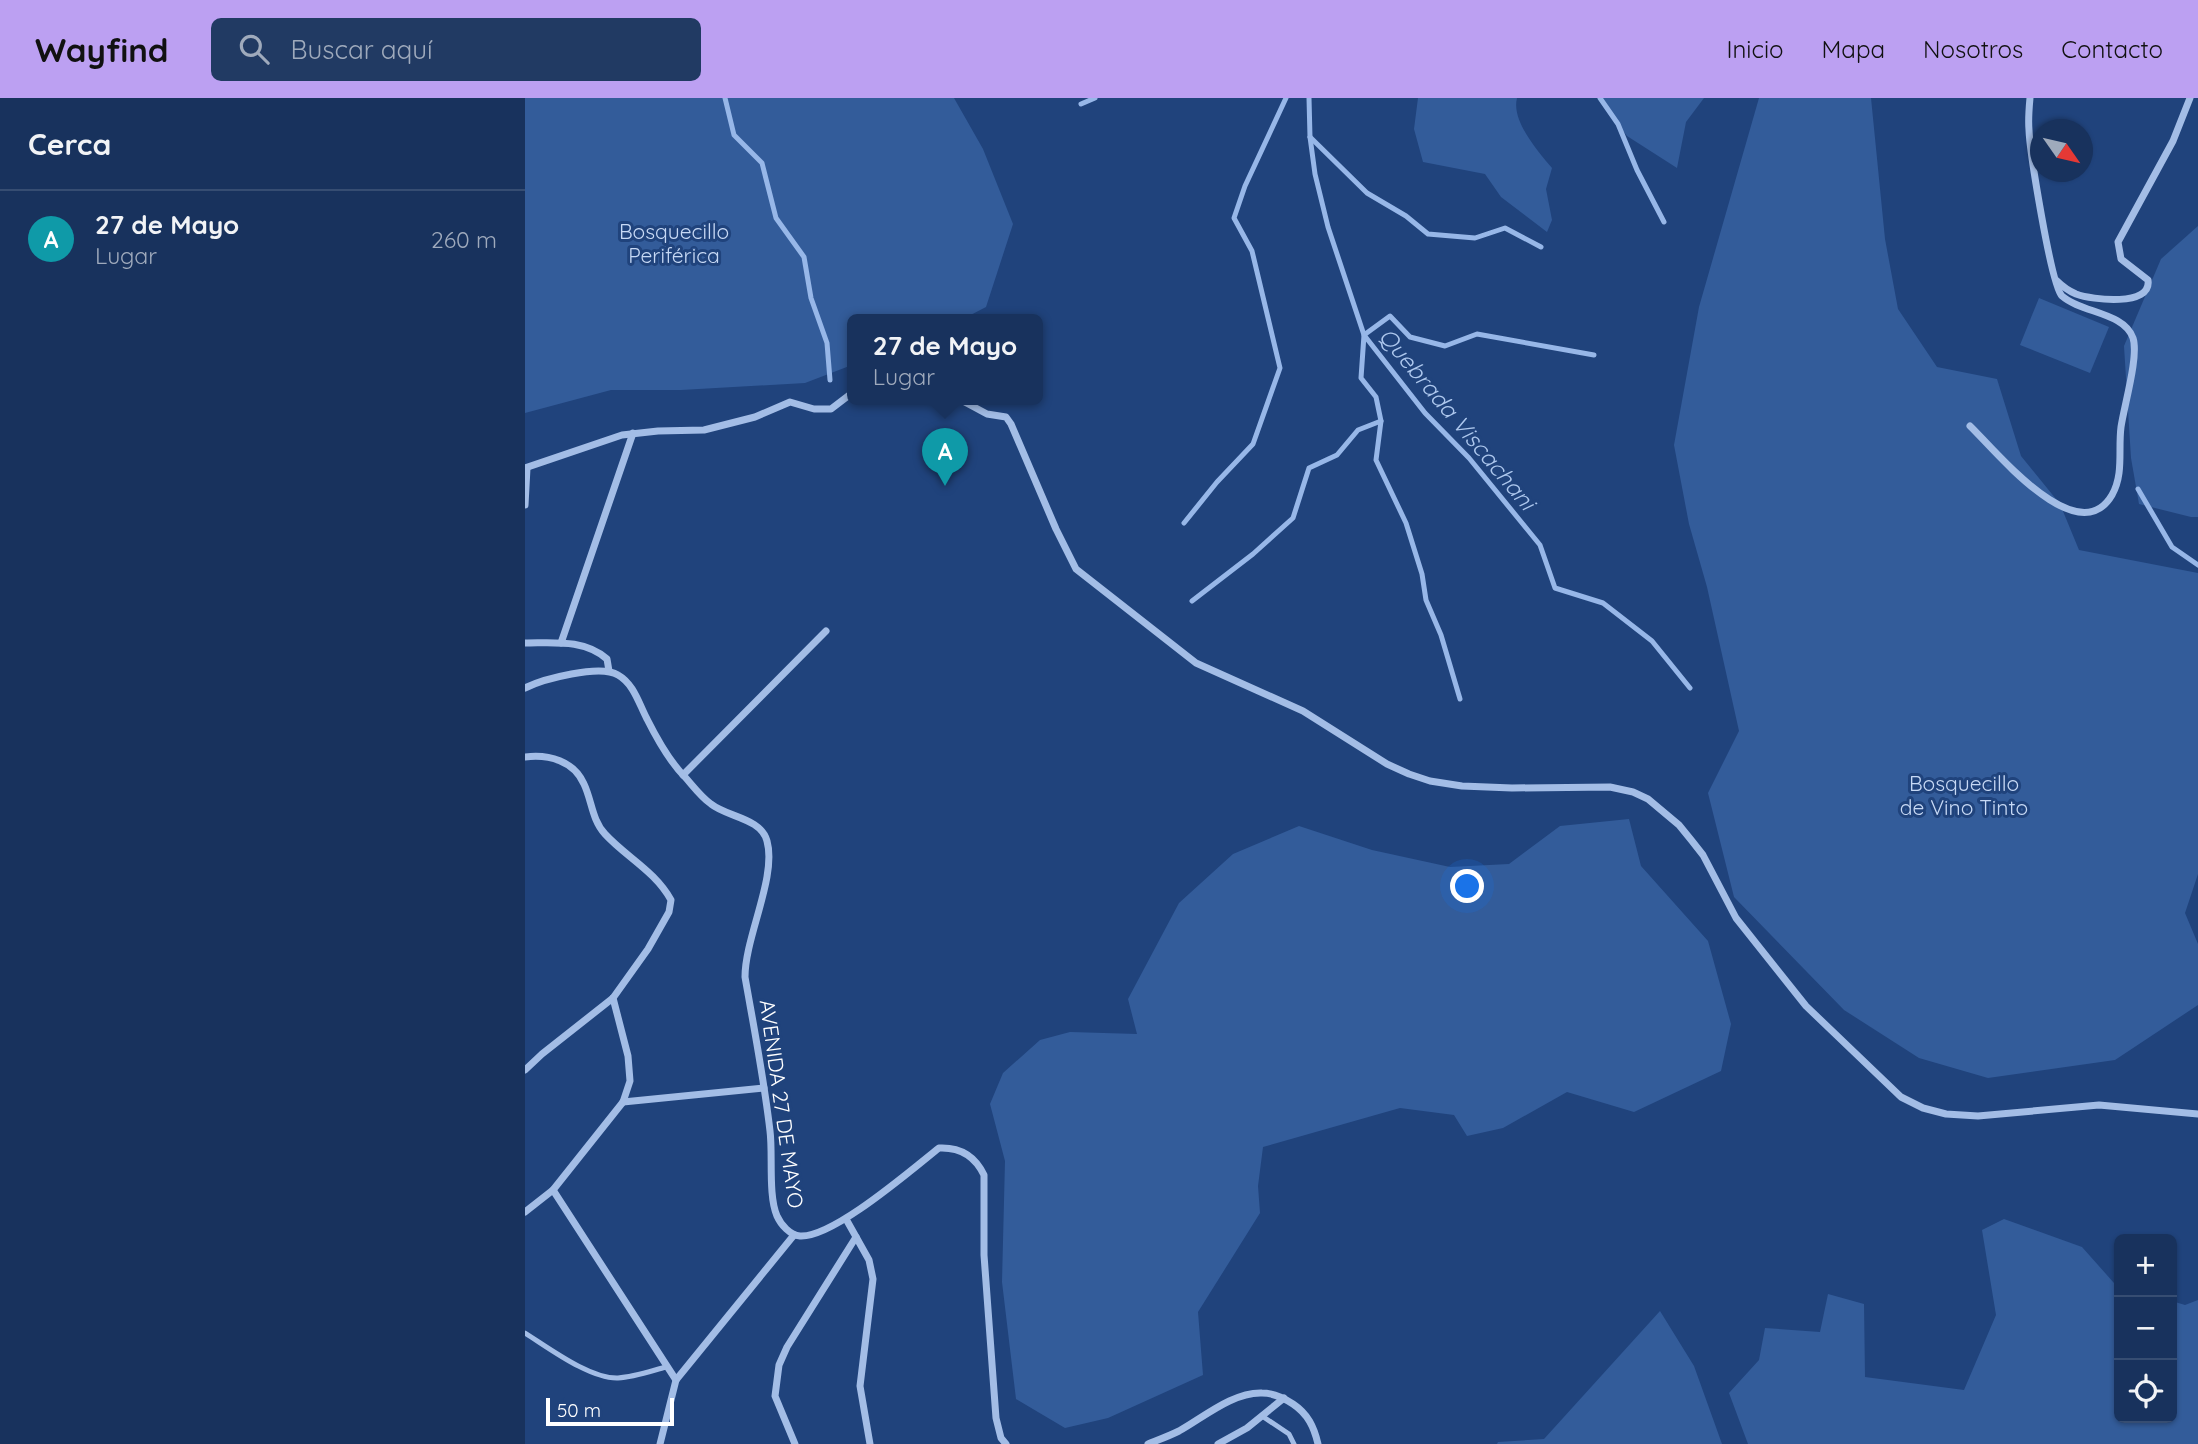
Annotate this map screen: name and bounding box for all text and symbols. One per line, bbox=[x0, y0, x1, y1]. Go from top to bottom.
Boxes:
search box bbox=[211, 18, 701, 81]
text: Wayfind bbox=[35, 29, 169, 70]
icon: search bbox=[235, 30, 273, 68]
text: Buscar aquí bbox=[291, 33, 433, 66]
text: Inicio bbox=[1726, 34, 1784, 64]
text: Mapa bbox=[1822, 34, 1885, 64]
text: Nosotros bbox=[1923, 34, 2023, 64]
text: Contacto bbox=[2061, 34, 2163, 64]
north arrow bbox=[2030, 119, 2093, 182]
text: Cerca bbox=[28, 125, 111, 163]
text: 27 de Mayo bbox=[95, 208, 239, 241]
park label: Bosquecillo Periférica bbox=[619, 218, 729, 268]
text: A bbox=[44, 225, 58, 254]
text: 260 m bbox=[431, 225, 497, 254]
text: Lugar bbox=[95, 241, 157, 270]
popup bbox=[847, 314, 1043, 405]
water label: Quebrada Viscachani bbox=[1373, 322, 1544, 518]
text: 27 de Mayo bbox=[873, 329, 1017, 362]
text: Lugar bbox=[873, 362, 935, 391]
pin: A bbox=[922, 428, 968, 486]
park label: Bosquecillo de Vino Tinto bbox=[1900, 770, 2028, 820]
your location bbox=[1450, 869, 1484, 903]
street label: AVENIDA 27 DE MAYO bbox=[754, 998, 809, 1210]
map controls bbox=[2114, 1234, 2177, 1423]
button: + bbox=[2114, 1234, 2177, 1297]
button: − bbox=[2114, 1297, 2177, 1360]
button: locate bbox=[2114, 1360, 2177, 1423]
scale bar bbox=[546, 1395, 674, 1427]
text: 50 m bbox=[557, 1398, 601, 1422]

